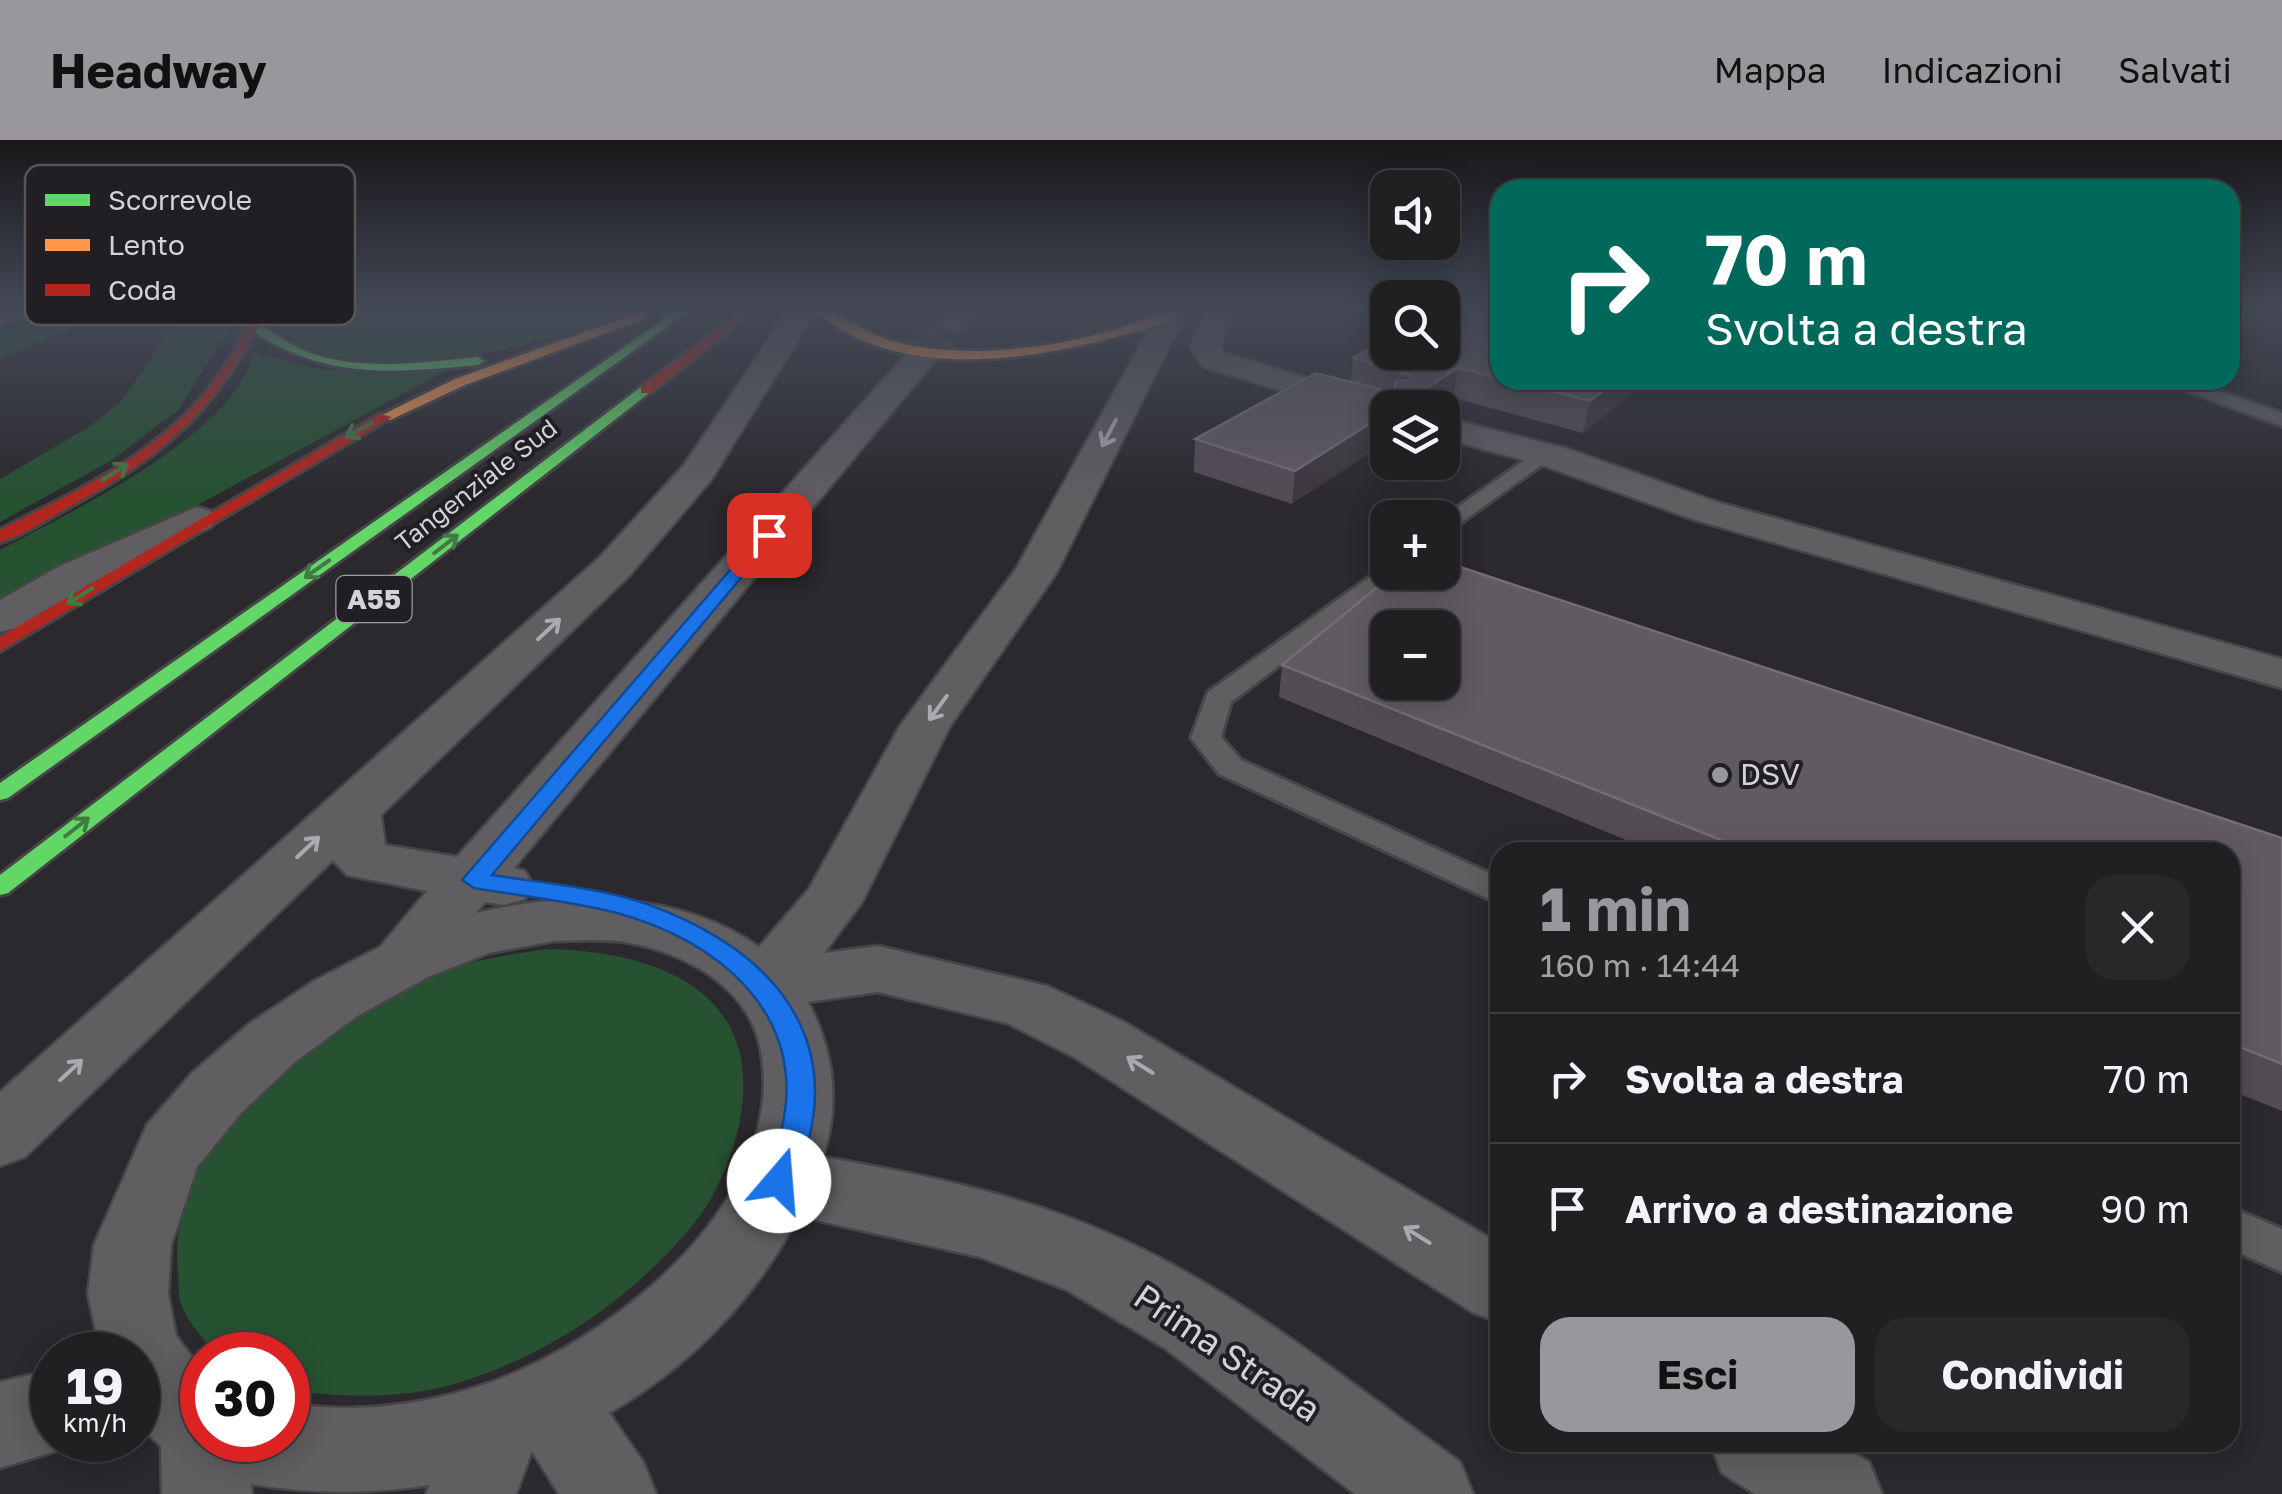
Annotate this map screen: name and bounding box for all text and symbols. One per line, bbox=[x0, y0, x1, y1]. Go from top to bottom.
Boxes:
text: Headway bbox=[50, 41, 267, 99]
text: Mappa bbox=[1714, 49, 1827, 91]
text: Indicazioni bbox=[1882, 49, 2063, 91]
text: Salvati bbox=[2118, 49, 2232, 91]
legend bbox=[25, 165, 355, 325]
map controls bbox=[1370, 170, 1460, 700]
button: sound bbox=[1370, 170, 1460, 260]
text: Scorrevole bbox=[108, 183, 252, 216]
text: 70 m bbox=[1705, 216, 1867, 300]
icon: right bbox=[1540, 220, 1670, 350]
text: Lento bbox=[108, 228, 185, 261]
text: Coda bbox=[108, 273, 177, 306]
button: search bbox=[1370, 280, 1460, 370]
text: Svolta a destra bbox=[1705, 301, 2028, 355]
button: layers bbox=[1370, 390, 1460, 480]
street label: Tangenziale Sud bbox=[389, 412, 563, 557]
one-way arrow bbox=[1099, 417, 1119, 447]
one-way arrow bbox=[345, 421, 374, 440]
one-way arrow bbox=[101, 461, 129, 482]
pin bbox=[727, 493, 812, 578]
button: + bbox=[1370, 500, 1460, 590]
icon: arrive bbox=[742, 508, 797, 563]
one-way arrow bbox=[432, 533, 458, 555]
one-way arrow bbox=[304, 558, 332, 579]
road number: A55 bbox=[336, 576, 412, 622]
one-way arrow bbox=[66, 586, 94, 606]
button: − bbox=[1370, 610, 1460, 700]
one-way arrow bbox=[536, 618, 561, 641]
one-way arrow bbox=[928, 694, 949, 721]
place label: DSV bbox=[1740, 756, 1800, 792]
marker: DSV bbox=[1709, 764, 1731, 786]
one-way arrow bbox=[63, 817, 90, 838]
one-way arrow bbox=[295, 836, 320, 859]
text: 1 min bbox=[1540, 872, 1691, 944]
button: close bbox=[2085, 875, 2190, 980]
text: 160 m · 14:44 bbox=[1540, 946, 1740, 984]
icon: right bbox=[1540, 1051, 1595, 1106]
one-way arrow bbox=[1126, 1055, 1155, 1075]
text: Svolta a destra bbox=[1625, 1056, 1904, 1101]
text: 70 m bbox=[2103, 1056, 2190, 1101]
one-way arrow bbox=[58, 1059, 83, 1082]
position arrow bbox=[727, 1129, 831, 1233]
icon: arrive bbox=[1540, 1181, 1595, 1236]
text: Arrivo a destinazione bbox=[1625, 1186, 2013, 1231]
text: 90 m bbox=[2100, 1186, 2190, 1231]
one-way arrow bbox=[1403, 1225, 1432, 1245]
street label: Prima Strada bbox=[1126, 1274, 1329, 1430]
button: Esci bbox=[1540, 1317, 1855, 1432]
button: Condividi bbox=[1875, 1317, 2190, 1432]
speed limit sign: 30 bbox=[180, 1332, 310, 1462]
text: 19 bbox=[66, 1355, 124, 1415]
text: km/h bbox=[63, 1407, 127, 1438]

